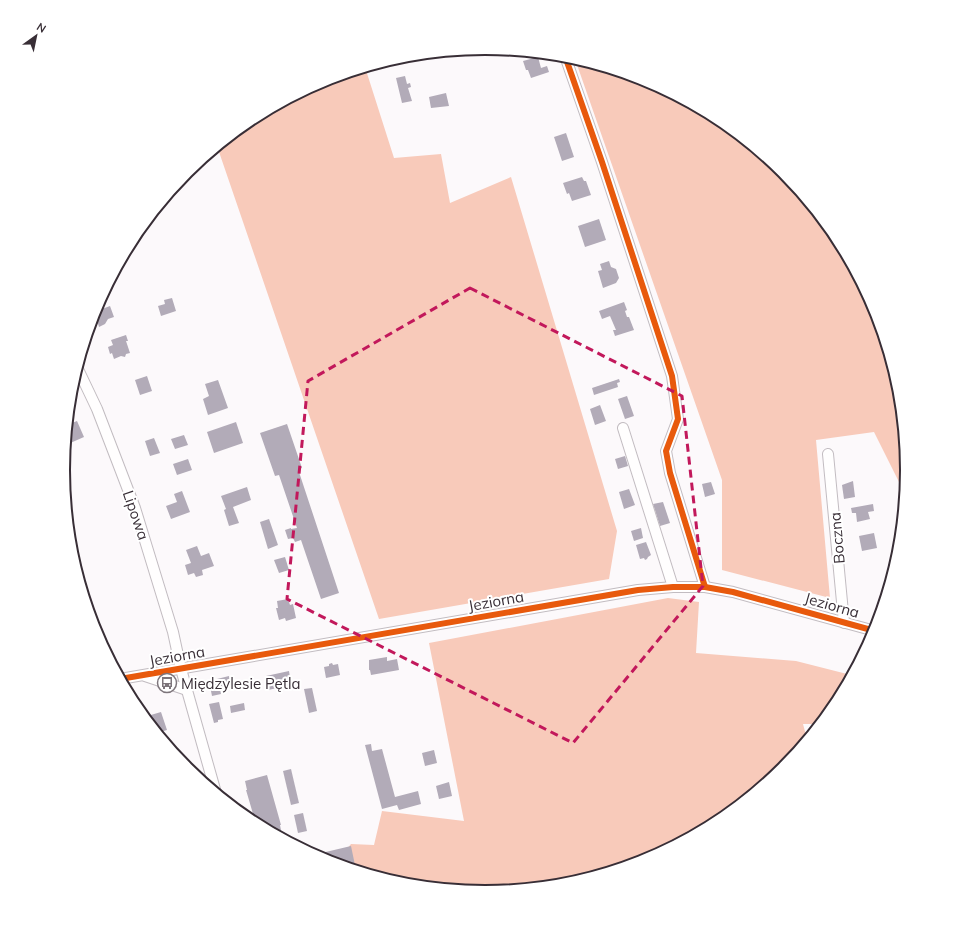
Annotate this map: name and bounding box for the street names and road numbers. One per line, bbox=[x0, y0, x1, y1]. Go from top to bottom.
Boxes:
street label: Lipowa bbox=[119, 488, 153, 542]
street label: Boczna bbox=[825, 511, 849, 565]
street label: Jeziorna bbox=[467, 587, 525, 615]
street label: Jeziorna bbox=[802, 588, 862, 622]
street label: Jeziorna bbox=[148, 642, 206, 670]

